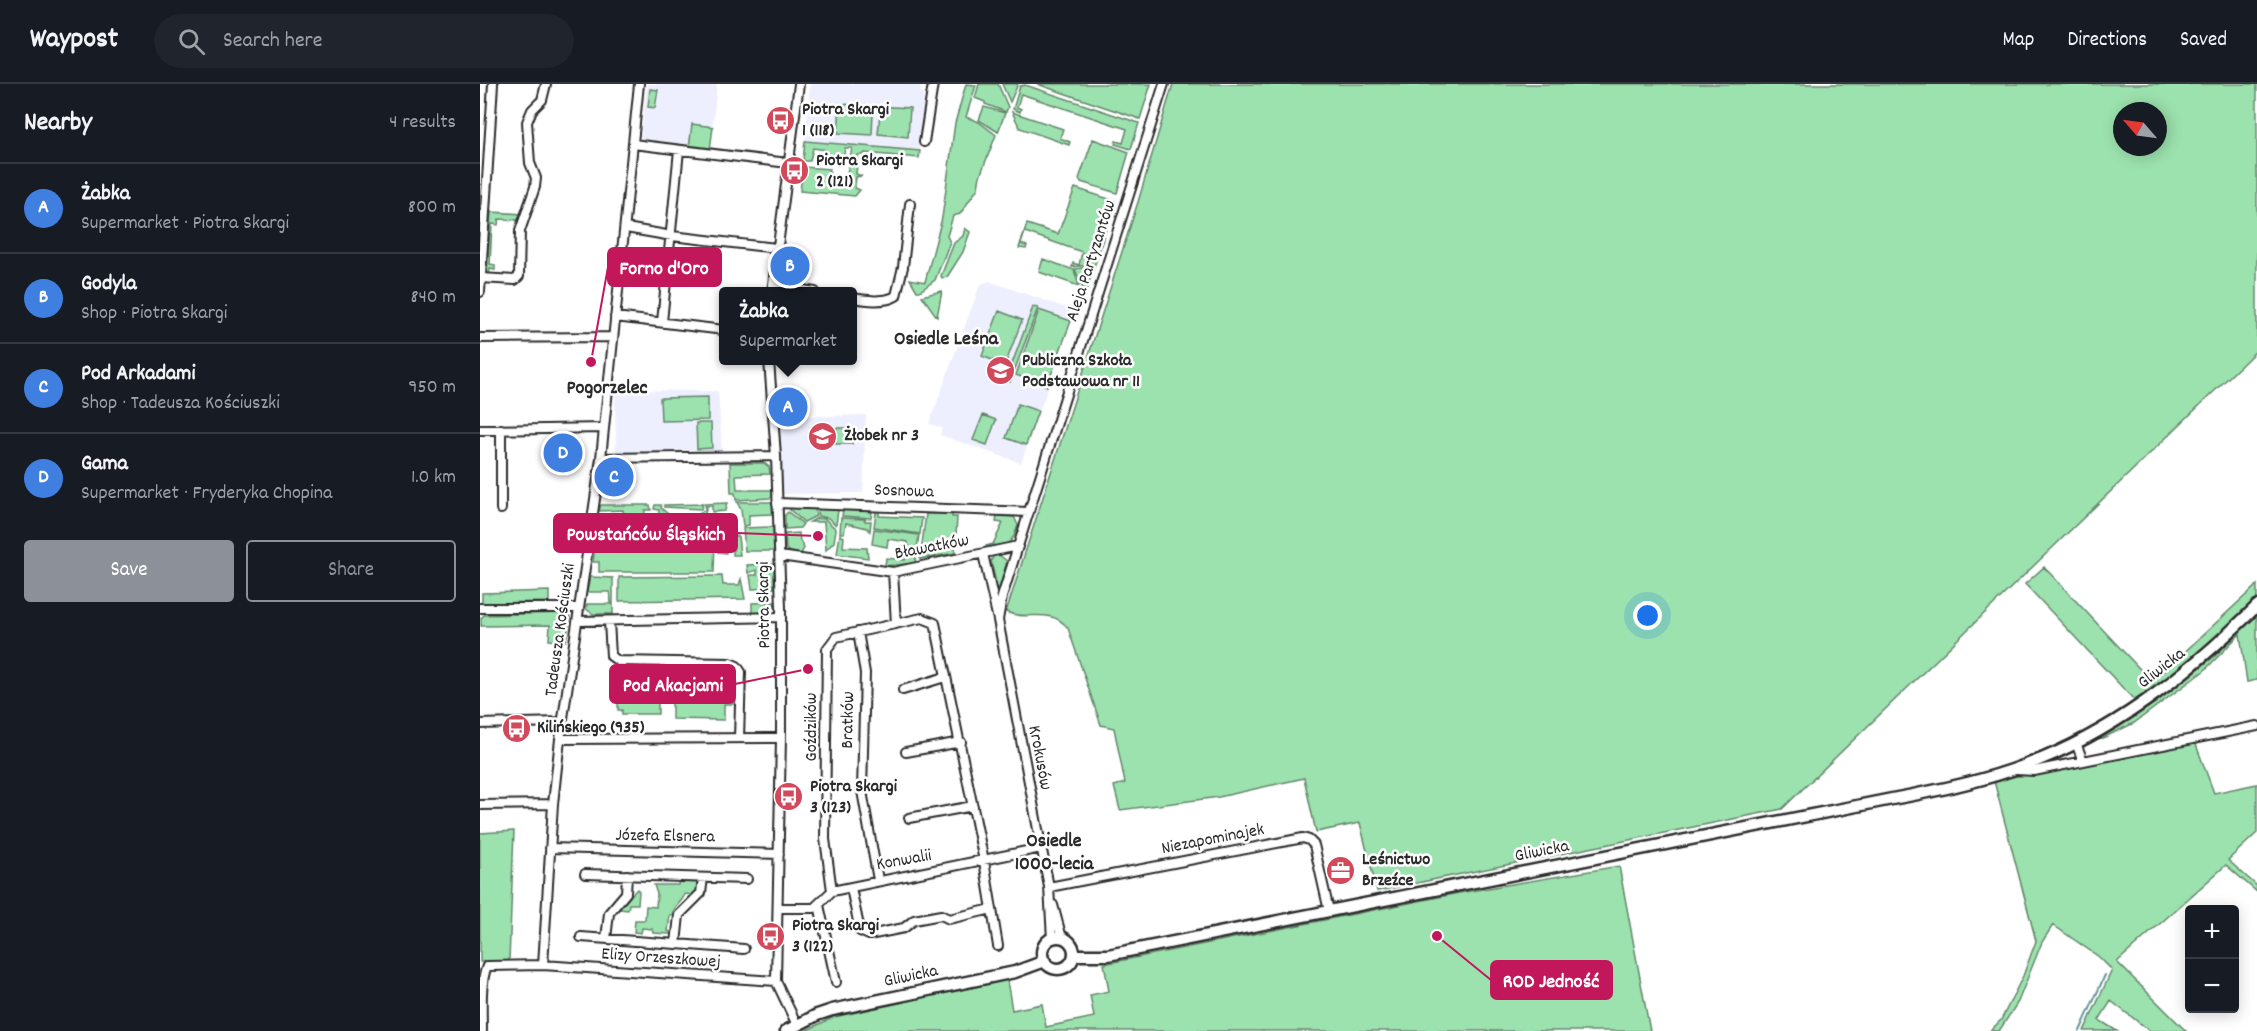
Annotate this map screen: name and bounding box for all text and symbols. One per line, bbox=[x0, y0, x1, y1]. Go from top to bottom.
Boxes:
search box bbox=[154, 14, 574, 68]
text: Waypost bbox=[30, 21, 118, 61]
icon: search bbox=[175, 25, 208, 58]
text: Search here bbox=[223, 26, 322, 57]
text: Map bbox=[2003, 26, 2034, 56]
text: Directions bbox=[2067, 26, 2147, 56]
text: Saved bbox=[2180, 26, 2227, 56]
place label: Piotra Skargi 1 (118) bbox=[802, 98, 890, 144]
north arrow bbox=[2113, 102, 2167, 156]
bus stop icon: Piotra Skargi 1 (118) bbox=[765, 104, 797, 136]
text: Nearby bbox=[24, 105, 92, 142]
text: 4 results bbox=[389, 109, 456, 137]
place label: Piotra Skargi 2 (121) bbox=[816, 149, 904, 195]
bus stop icon: Piotra Skargi 2 (121) bbox=[779, 155, 811, 187]
text: Żabka bbox=[81, 179, 130, 210]
text: A bbox=[38, 194, 49, 222]
text: 800 m bbox=[408, 194, 456, 222]
street label: Aleja Partyzantów bbox=[1061, 197, 1123, 325]
text: Supermarket · Piotra Skargi bbox=[81, 210, 289, 238]
pin: B bbox=[770, 244, 810, 288]
callout: Forno d'Oro bbox=[608, 248, 721, 286]
text: Forno d'Oro bbox=[619, 256, 709, 284]
text: Godyla bbox=[81, 269, 137, 300]
text: B bbox=[39, 284, 48, 312]
text: 840 m bbox=[410, 284, 456, 312]
popup bbox=[719, 287, 857, 365]
text: Żabka bbox=[739, 297, 788, 328]
text: Shop · Piotra Skargi bbox=[81, 300, 227, 328]
district label: Osiedle Leśna bbox=[894, 326, 999, 354]
text: Supermarket bbox=[739, 328, 837, 356]
place label: Publiczna Szkoła Podstawowa nr 11 bbox=[1022, 349, 1140, 395]
school or university icon: Publiczna Szkoła Podstawowa nr 11 bbox=[985, 355, 1017, 387]
text: Pod Arkadami bbox=[81, 359, 195, 390]
text: C bbox=[39, 374, 48, 402]
text: 950 m bbox=[408, 374, 456, 402]
district label: Pogorzelec bbox=[566, 375, 648, 403]
pin: A bbox=[768, 384, 808, 430]
text: Shop · Tadeusza Kościuszki bbox=[81, 390, 280, 418]
school or university icon: Żłobek nr 3 bbox=[807, 420, 839, 452]
place label: Żłobek nr 3 bbox=[844, 424, 919, 449]
pin: D bbox=[544, 430, 583, 476]
text: Gama bbox=[81, 449, 128, 480]
pin: C bbox=[594, 454, 634, 500]
text: D bbox=[38, 464, 49, 492]
text: 1.0 km bbox=[411, 464, 456, 492]
street label: Sosnowa bbox=[874, 478, 935, 506]
text: Supermarket · Fryderyka Chopina bbox=[81, 480, 332, 508]
callout: Powstańców Śląskich bbox=[554, 514, 737, 552]
text: Powstańców Śląskich bbox=[567, 522, 726, 550]
street label: Bławatków bbox=[893, 529, 971, 567]
button: Save bbox=[24, 540, 234, 602]
button: Share bbox=[246, 540, 456, 602]
street label: Piotra Skargi bbox=[752, 561, 778, 649]
street label: Tadeusza Kościuszki bbox=[539, 562, 583, 698]
your location bbox=[1633, 601, 1662, 630]
street label: Gliwicka bbox=[2133, 642, 2192, 696]
callout: Pod Akacjami bbox=[610, 665, 735, 703]
text: Pod Akacjami bbox=[623, 673, 724, 701]
street label: Bratków bbox=[836, 691, 862, 749]
street label: Goździków bbox=[800, 693, 825, 761]
bus stop icon: Kilińskiego (935) bbox=[500, 712, 532, 744]
place label: Kilińskiego (935) bbox=[537, 716, 645, 741]
street label: Krokusów bbox=[1020, 724, 1058, 792]
place label: Piotra Skargi 3 (123) bbox=[810, 775, 898, 821]
bus stop icon: Piotra Skargi 3 (123) bbox=[773, 781, 805, 813]
street label: Niezapominajek bbox=[1160, 818, 1266, 862]
street label: Józefa Elsnera bbox=[615, 824, 716, 850]
district label: Osiedle 1000-lecia bbox=[1015, 828, 1094, 879]
street label: Gliwicka bbox=[1513, 834, 1572, 869]
street label: Konwalii bbox=[874, 844, 934, 878]
place label: Leśnictwo Brzeźce bbox=[1362, 848, 1430, 894]
office icon: Leśnictwo Brzeźce bbox=[1325, 854, 1357, 886]
map controls bbox=[2185, 905, 2239, 1013]
button: + bbox=[2185, 905, 2239, 959]
place label: Piotra Skargi 3 (122) bbox=[792, 914, 880, 960]
bus stop icon: Piotra Skargi 3 (122) bbox=[755, 920, 787, 952]
street label: Elizy Orzeszkowej bbox=[600, 942, 722, 976]
street label: Gliwicka bbox=[882, 959, 941, 995]
button: − bbox=[2185, 959, 2239, 1013]
callout: ROD Jedność bbox=[1491, 961, 1612, 999]
text: ROD Jedność bbox=[1503, 969, 1599, 997]

